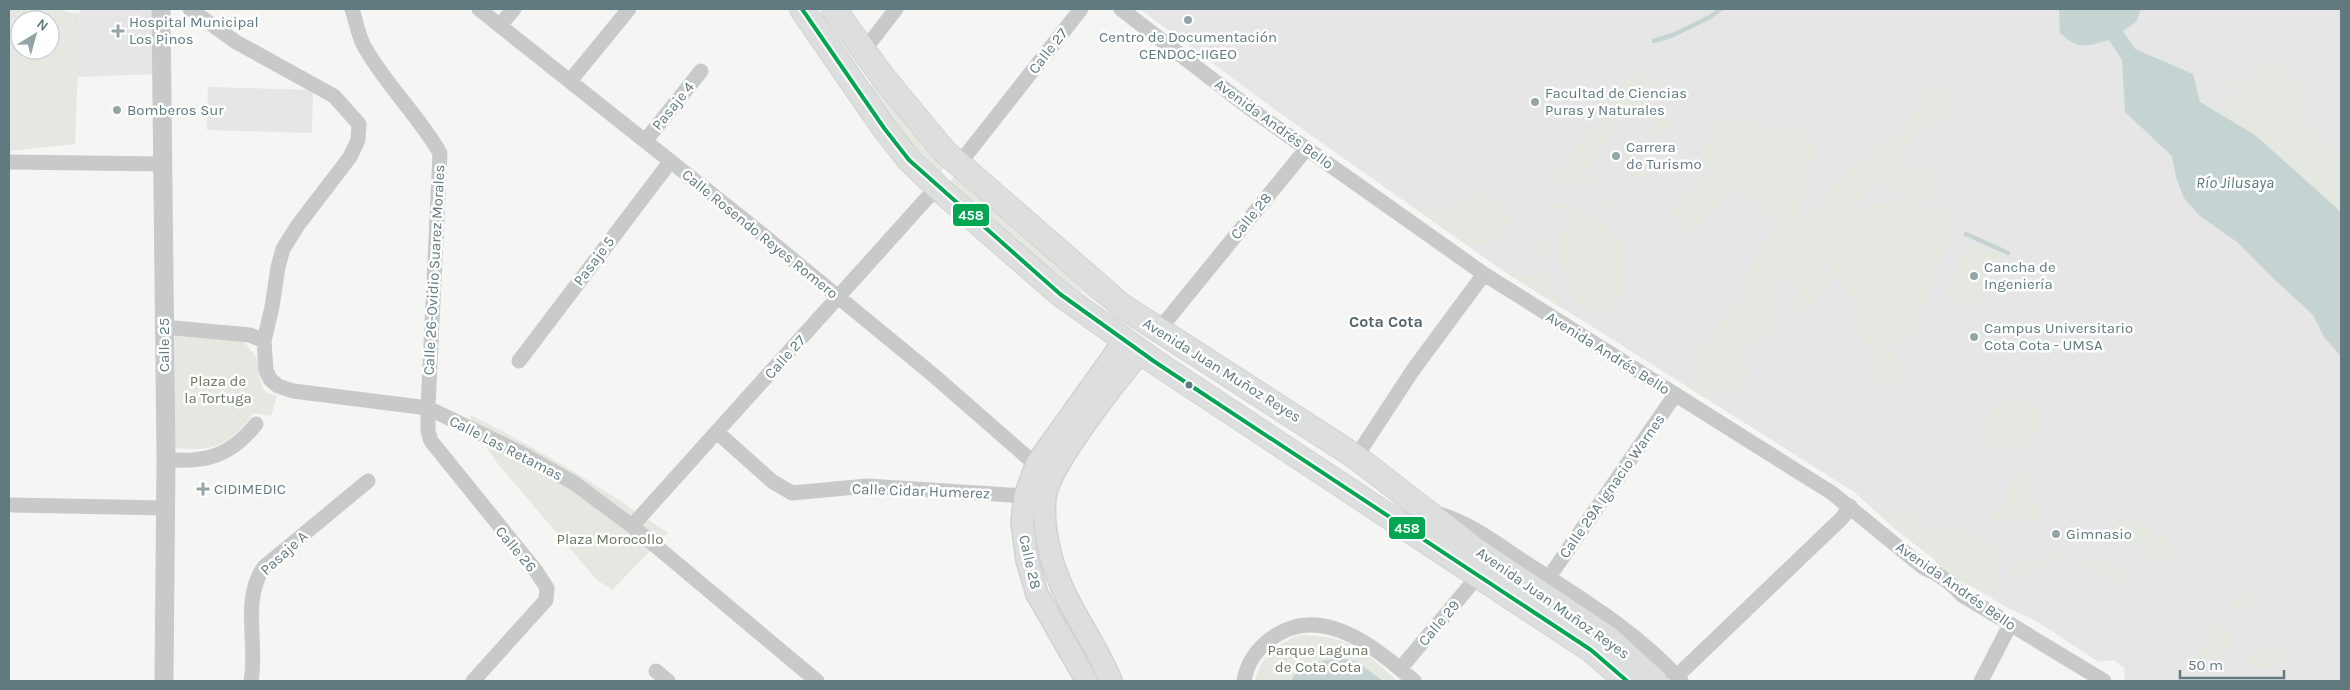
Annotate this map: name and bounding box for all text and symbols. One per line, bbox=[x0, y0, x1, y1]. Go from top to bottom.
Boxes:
north arrow bbox=[10, 10, 60, 60]
place label: Hospital Municipal Los Pinos bbox=[129, 13, 259, 48]
marker: Centro de Documentación CENDOC-IIGEO bbox=[1182, 14, 1194, 26]
text: N bbox=[33, 15, 52, 35]
marker: Hospital Municipal Los Pinos bbox=[111, 24, 125, 38]
street label: Calle 27 bbox=[1025, 25, 1071, 77]
place label: Centro de Documentación CENDOC-IIGEO bbox=[1099, 28, 1277, 63]
street label: Avenida Andrés Bello bbox=[1211, 75, 1337, 173]
street label: Pasaje 4 bbox=[648, 78, 698, 134]
place label: Facultad de Ciencias Puras y Naturales bbox=[1545, 84, 1687, 119]
marker: Facultad de Ciencias Puras y Naturales bbox=[1529, 96, 1541, 108]
place label: Bomberos Sur bbox=[127, 101, 224, 119]
marker: Bomberos Sur bbox=[111, 104, 123, 116]
place label: Carrera de Turismo bbox=[1626, 138, 1702, 173]
marker: Carrera de Turismo bbox=[1610, 150, 1622, 162]
street label: Calle 26-Ovidio Suarez Morales bbox=[419, 164, 449, 376]
street label: Calle Rosendo Reyes Romero bbox=[678, 165, 842, 303]
water label: Río Jilusaya bbox=[2196, 173, 2274, 192]
street label: Calle 28 bbox=[1227, 189, 1275, 243]
line badge: 458 bbox=[952, 203, 990, 227]
text: 458 bbox=[958, 207, 984, 224]
street label: Pasaje 5 bbox=[570, 233, 618, 289]
place label: Cancha de Ingeniería bbox=[1984, 258, 2056, 293]
marker: Cancha de Ingeniería bbox=[1968, 270, 1980, 282]
street label: Avenida Andrés Bello bbox=[1543, 308, 1673, 398]
district label: Cota Cota bbox=[1349, 312, 1423, 331]
street label: Avenida Juan Muñoz Reyes bbox=[1140, 314, 1304, 426]
street label: Calle 25 bbox=[155, 318, 173, 372]
place label: Campus Universitario Cota Cota - UMSA bbox=[1984, 319, 2133, 354]
street label: Calle 27 bbox=[761, 331, 809, 383]
marker: Campus Universitario Cota Cota - UMSA bbox=[1968, 331, 1980, 343]
park label: Plaza de la Tortuga bbox=[184, 372, 252, 407]
unlabelled marker bbox=[1184, 380, 1194, 390]
street label: Calle 29A Ignacio Warnes bbox=[1555, 410, 1669, 562]
street label: Calle Las Retamas bbox=[446, 412, 566, 484]
place label: CIDIMEDIC bbox=[214, 480, 286, 498]
street label: Calle Cidar Humerez bbox=[852, 480, 990, 502]
marker: CIDIMEDIC bbox=[196, 482, 210, 496]
line badge: 458 bbox=[1388, 516, 1426, 540]
text: 458 bbox=[1394, 520, 1420, 537]
street label: Calle 26 bbox=[492, 522, 540, 576]
place label: Gimnasio bbox=[2066, 525, 2132, 543]
street label: Pasaje A bbox=[257, 527, 312, 579]
marker: Gimnasio bbox=[2050, 528, 2062, 540]
park label: Plaza Morocollo bbox=[557, 530, 663, 548]
street label: Calle 28 bbox=[1015, 533, 1045, 591]
street label: Avenida Andrés Bello bbox=[1892, 538, 2020, 634]
street label: Avenida Juan Muñoz Reyes bbox=[1473, 543, 1633, 663]
street label: Calle 29 bbox=[1415, 596, 1463, 650]
park label: Parque Laguna de Cota Cota bbox=[1267, 641, 1369, 676]
scale bar bbox=[2180, 648, 2284, 680]
text: 50 m bbox=[2188, 656, 2223, 674]

